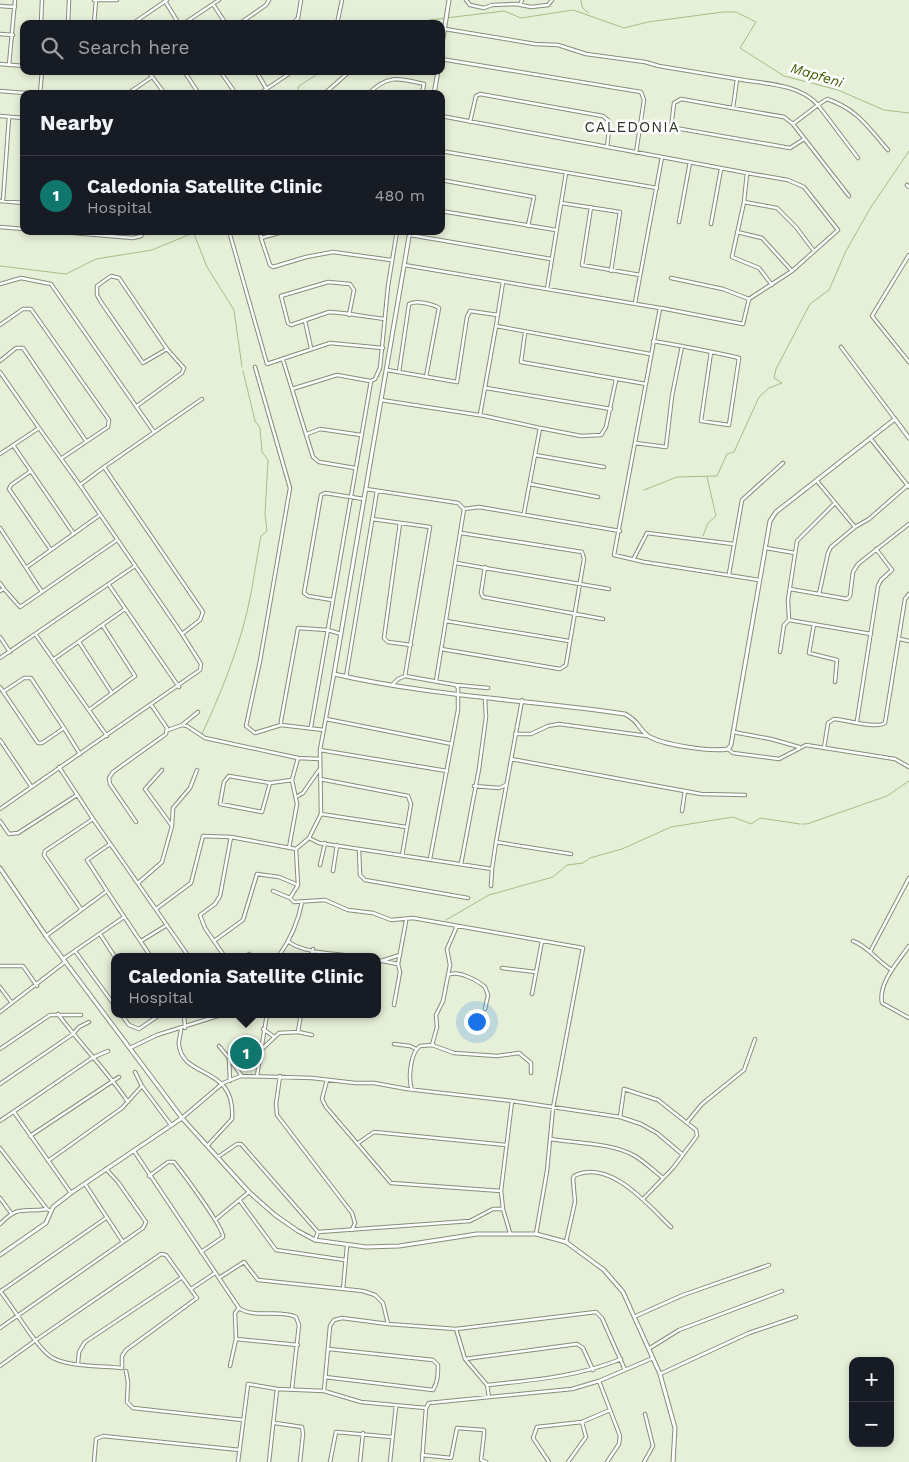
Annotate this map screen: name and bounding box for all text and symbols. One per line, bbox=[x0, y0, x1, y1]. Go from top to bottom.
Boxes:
search box bbox=[20, 20, 445, 75]
icon: search bbox=[38, 34, 66, 62]
text: Search here bbox=[78, 36, 189, 59]
water label: Mapfeni bbox=[789, 59, 845, 91]
text: Nearby bbox=[40, 110, 113, 135]
district label: CALEDONIA bbox=[584, 118, 680, 136]
text: Caledonia Satellite Clinic bbox=[87, 175, 323, 198]
text: 1 bbox=[53, 186, 59, 205]
text: 480 m bbox=[375, 186, 425, 205]
text: Hospital bbox=[87, 198, 152, 217]
popup bbox=[111, 953, 381, 1018]
text: Caledonia Satellite Clinic bbox=[128, 965, 364, 988]
text: Hospital bbox=[128, 988, 193, 1007]
your location bbox=[464, 1009, 490, 1035]
pin: 1 bbox=[230, 1034, 262, 1072]
map controls bbox=[849, 1357, 894, 1447]
button: + bbox=[849, 1357, 894, 1402]
button: − bbox=[849, 1402, 894, 1447]

